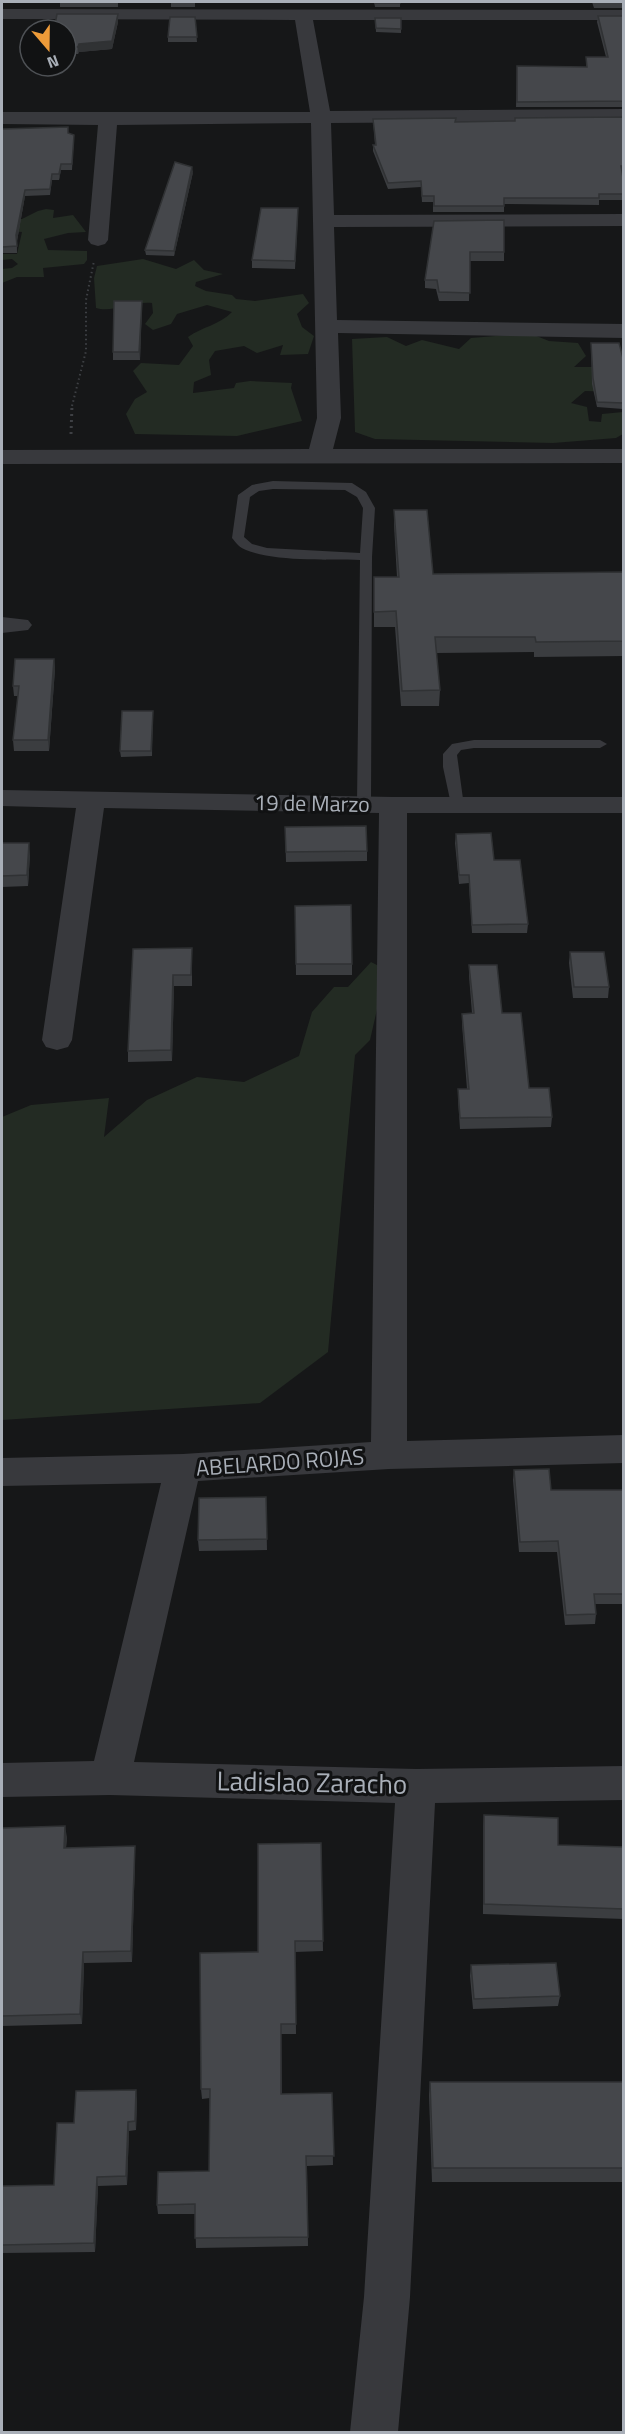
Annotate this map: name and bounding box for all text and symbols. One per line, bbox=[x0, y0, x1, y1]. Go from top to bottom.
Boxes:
north arrow bbox=[18, 18, 78, 78]
text: N bbox=[44, 49, 62, 75]
street label: 19 de Marzo bbox=[254, 785, 370, 821]
street label: ABELARDO ROJAS bbox=[195, 1439, 365, 1485]
street label: Ladislao Zaracho bbox=[216, 1759, 408, 1804]

